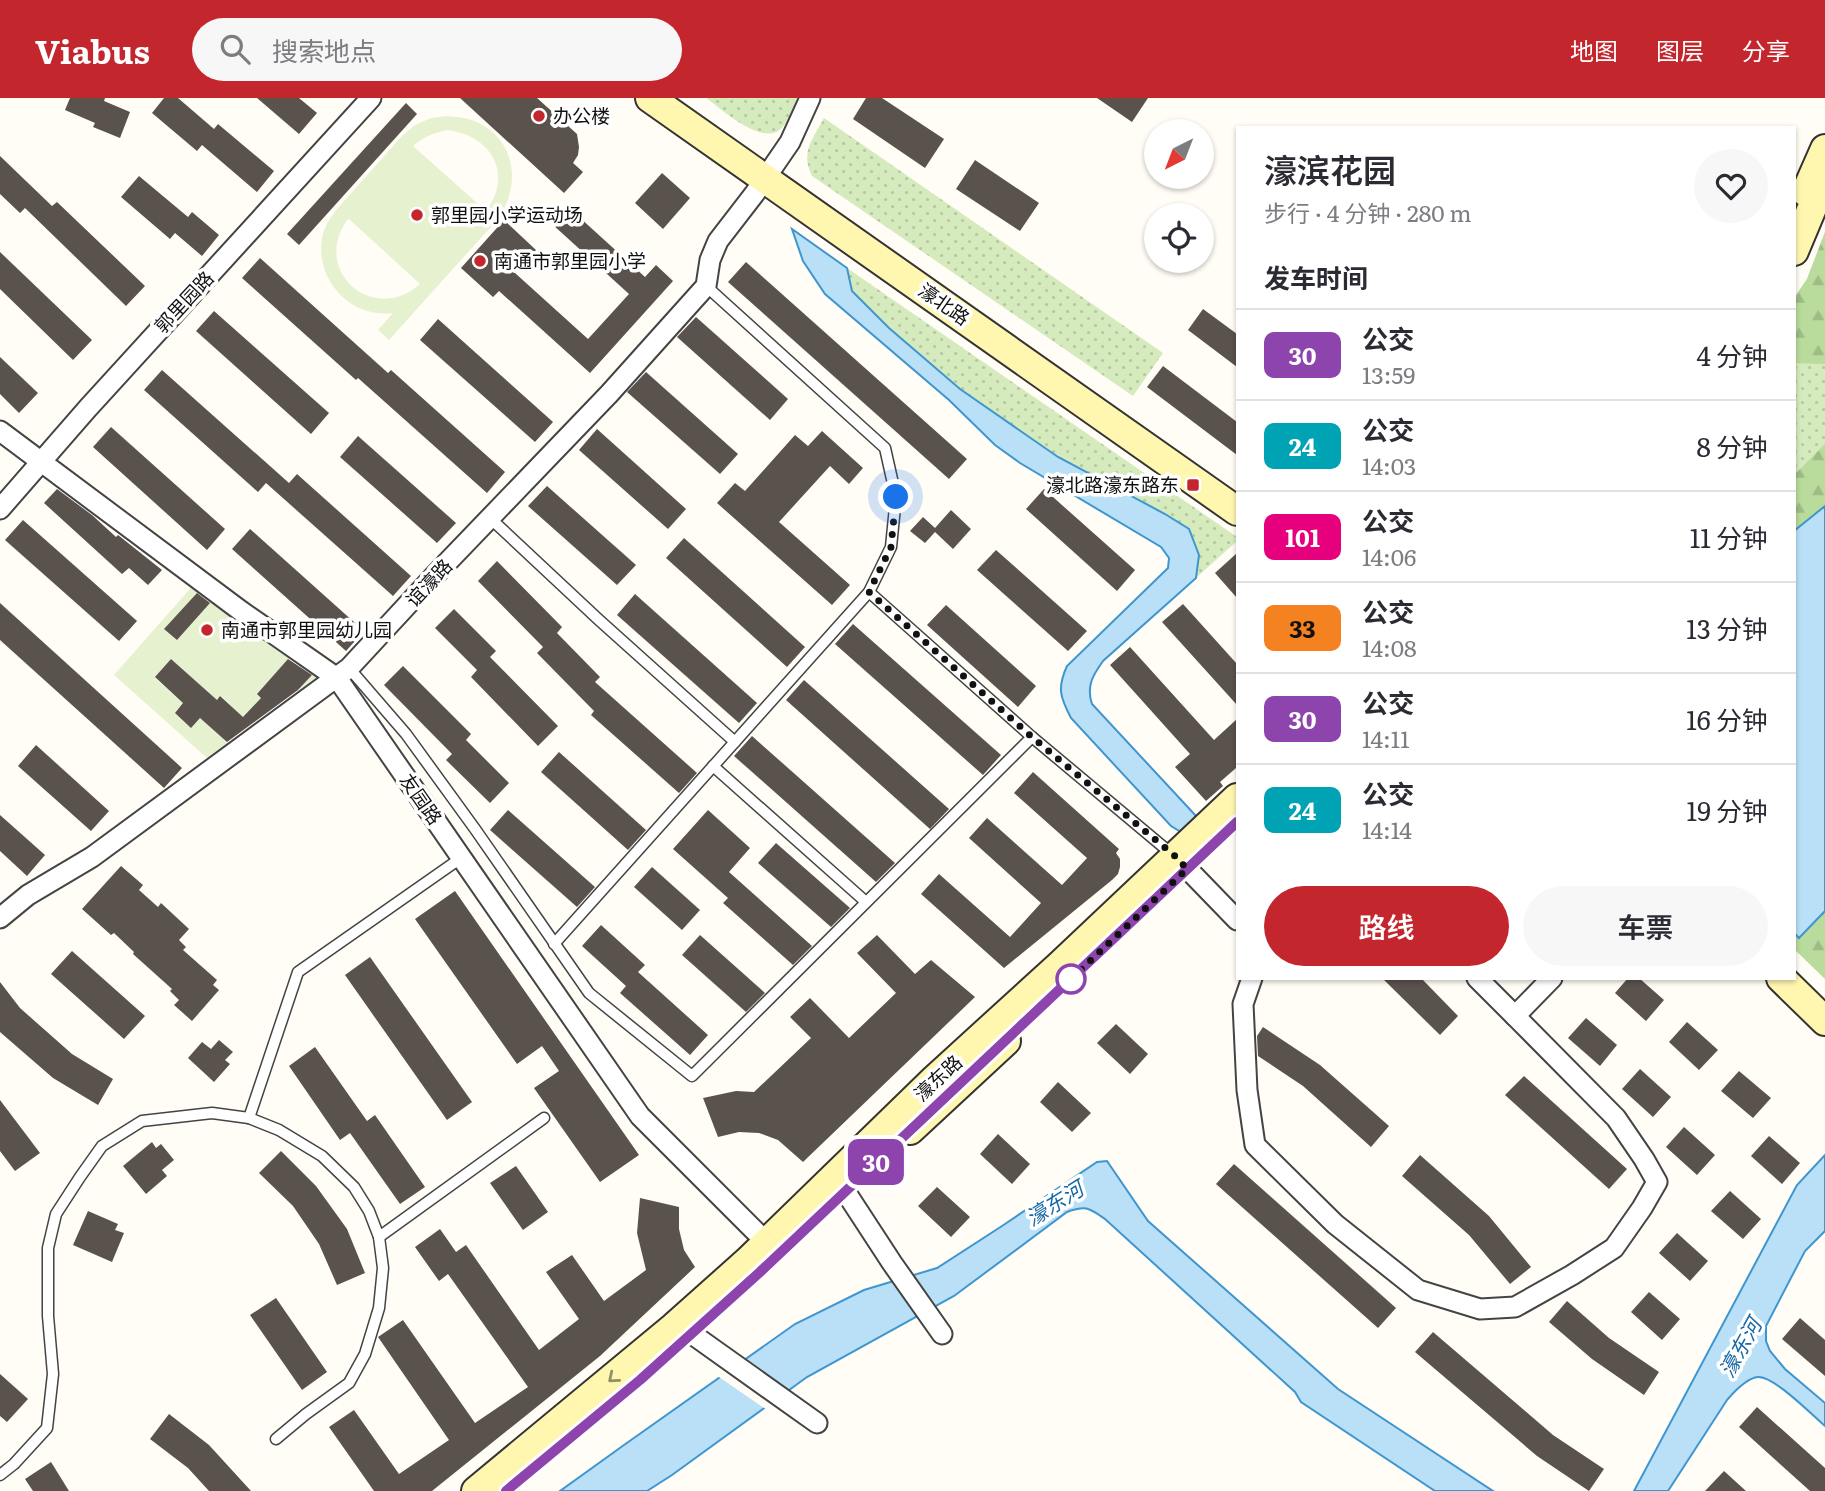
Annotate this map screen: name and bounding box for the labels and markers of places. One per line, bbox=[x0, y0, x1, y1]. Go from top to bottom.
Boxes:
place label: 办公楼 bbox=[553, 101, 610, 129]
marker: 办公楼 bbox=[531, 108, 547, 124]
place label: 郭里园小学运动场 bbox=[431, 200, 583, 228]
marker: 郭里园小学运动场 bbox=[409, 207, 425, 223]
place label: 南通市郭里园小学 bbox=[494, 246, 646, 274]
marker: 南通市郭里园小学 bbox=[472, 253, 488, 269]
place label: 濠北路濠东路东 bbox=[1046, 470, 1179, 498]
marker: 濠北路濠东路东 bbox=[1185, 477, 1201, 493]
place label: 南通市郭里园幼儿园 bbox=[221, 615, 392, 643]
marker: 南通市郭里园幼儿园 bbox=[199, 622, 215, 638]
unlabelled marker bbox=[1056, 964, 1086, 994]

